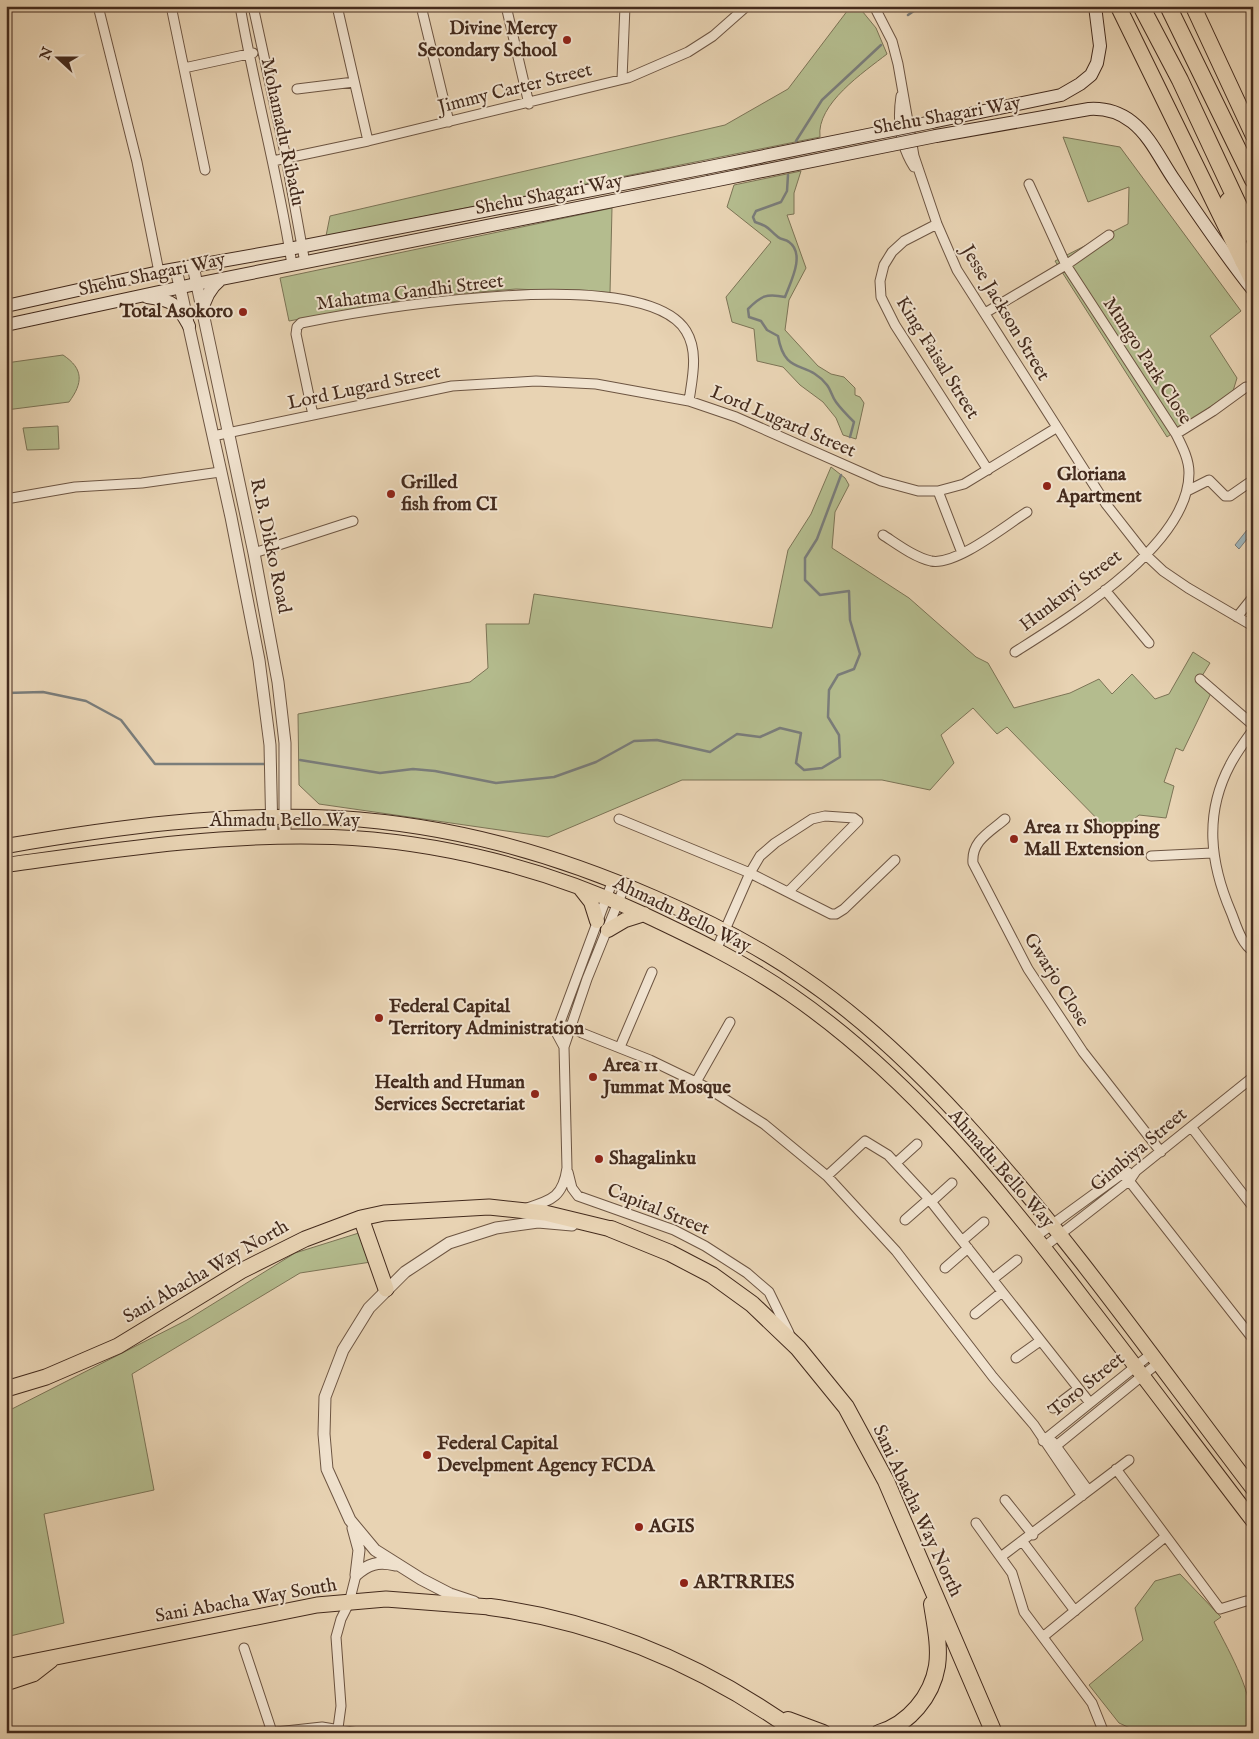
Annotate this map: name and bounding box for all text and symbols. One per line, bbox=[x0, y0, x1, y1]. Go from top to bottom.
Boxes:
place label: Divine Mercy Secondary School bbox=[418, 17, 558, 63]
north arrow bbox=[32, 32, 82, 82]
marker: Divine Mercy Secondary School bbox=[561, 34, 573, 46]
text: N bbox=[36, 45, 57, 64]
street label: Mohamadu Ribadu bbox=[255, 56, 309, 208]
street label: Jimmy Carter Street bbox=[434, 58, 595, 120]
street label: Shehu Shagari Way bbox=[871, 91, 1023, 141]
street label: Shehu Shagari Way bbox=[473, 169, 625, 221]
street label: Jesse Jackson Street bbox=[954, 239, 1055, 386]
street label: Shehu Shagari Way bbox=[76, 248, 228, 302]
street label: Mahatma Gandhi Street bbox=[315, 270, 505, 316]
street label: King Faisal Street bbox=[890, 292, 985, 424]
street label: Mungo Park Close bbox=[1097, 293, 1197, 429]
place label: Total Asokoro bbox=[118, 300, 233, 324]
marker: Total Asokoro bbox=[237, 306, 249, 318]
street label: Lord Lugard Street bbox=[285, 360, 443, 416]
street label: Lord Lugard Street bbox=[707, 381, 860, 464]
place label: Gloriana Apartment bbox=[1056, 463, 1142, 509]
place label: Grilled fish from CI bbox=[401, 471, 498, 517]
street label: R.B. Dikko Road bbox=[244, 476, 296, 617]
marker: Gloriana Apartment bbox=[1041, 480, 1053, 492]
marker: Grilled fish from CI bbox=[385, 488, 397, 500]
street label: Hunkuyi Street bbox=[1015, 544, 1127, 637]
street label: Ahmadu Bello Way bbox=[209, 809, 361, 833]
place label: Area 11 Shopping Mall Extension bbox=[1023, 816, 1160, 862]
marker: Area 11 Shopping Mall Extension bbox=[1008, 833, 1020, 845]
street label: Ahmadu Bello Way bbox=[608, 871, 755, 959]
street label: Gwarjo Close bbox=[1018, 929, 1094, 1032]
place label: Federal Capital Territory Administration bbox=[388, 995, 584, 1041]
marker: Federal Capital Territory Administration bbox=[373, 1012, 385, 1024]
place label: Area 11 Jummat Mosque bbox=[600, 1054, 731, 1100]
place label: Health and Human Services Secretariat bbox=[374, 1071, 525, 1117]
marker: Area 11 Jummat Mosque bbox=[587, 1071, 599, 1083]
marker: Health and Human Services Secretariat bbox=[529, 1088, 541, 1100]
street label: Gimbiya Street bbox=[1086, 1102, 1193, 1197]
street label: Ahmadu Bello Way bbox=[942, 1104, 1060, 1234]
place label: Shagalinku bbox=[609, 1147, 696, 1171]
marker: Shagalinku bbox=[593, 1153, 605, 1165]
street label: Capital Street bbox=[603, 1179, 713, 1242]
street label: Sani Abacha Way North bbox=[119, 1215, 293, 1329]
street label: Toro Street bbox=[1044, 1347, 1130, 1423]
street label: Sani Abacha Way North bbox=[867, 1421, 967, 1601]
place label: Federal Capital Develpment Agency FCDA bbox=[437, 1432, 656, 1478]
marker: Federal Capital Develpment Agency FCDA bbox=[421, 1449, 433, 1461]
place label: AGIS bbox=[648, 1515, 695, 1539]
marker: AGIS bbox=[633, 1521, 645, 1533]
place label: ARTRRIES bbox=[693, 1571, 795, 1595]
street label: Sani Abacha Way South bbox=[153, 1573, 339, 1629]
marker: ARTRRIES bbox=[678, 1577, 690, 1589]

